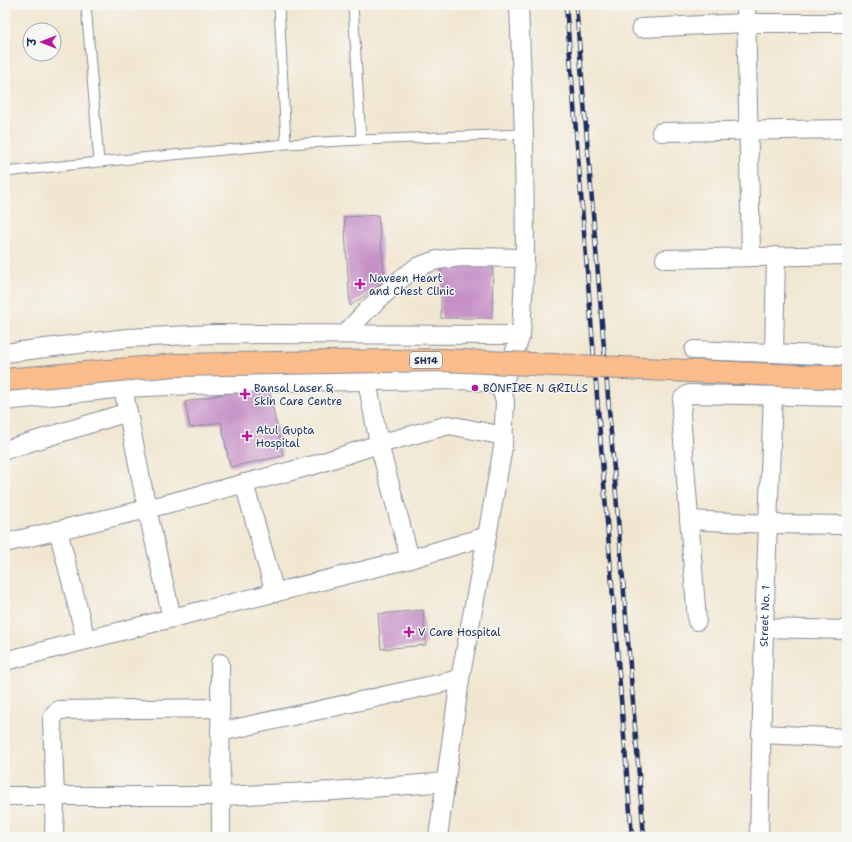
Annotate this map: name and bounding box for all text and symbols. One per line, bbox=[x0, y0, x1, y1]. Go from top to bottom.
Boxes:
north arrow bbox=[22, 22, 62, 62]
text: उ bbox=[25, 37, 40, 47]
place label: Naveen Heart and Chest Clinic bbox=[369, 271, 455, 299]
marker: Naveen Heart and Chest Clinic bbox=[354, 278, 366, 290]
road number: SH14 bbox=[410, 352, 442, 368]
place label: Bansal Laser & Skin Care Centre bbox=[254, 381, 342, 409]
place label: BONFIRE N GRILLS bbox=[483, 381, 588, 396]
marker: BONFIRE N GRILLS bbox=[470, 383, 480, 393]
marker: Bansal Laser & Skin Care Centre bbox=[239, 388, 251, 400]
place label: Atul Gupta Hospital bbox=[256, 423, 314, 451]
marker: Atul Gupta Hospital bbox=[241, 430, 253, 442]
street label: Street No. 1 bbox=[756, 585, 773, 647]
place label: V Care Hospital bbox=[418, 625, 501, 640]
marker: V Care Hospital bbox=[403, 626, 415, 638]

